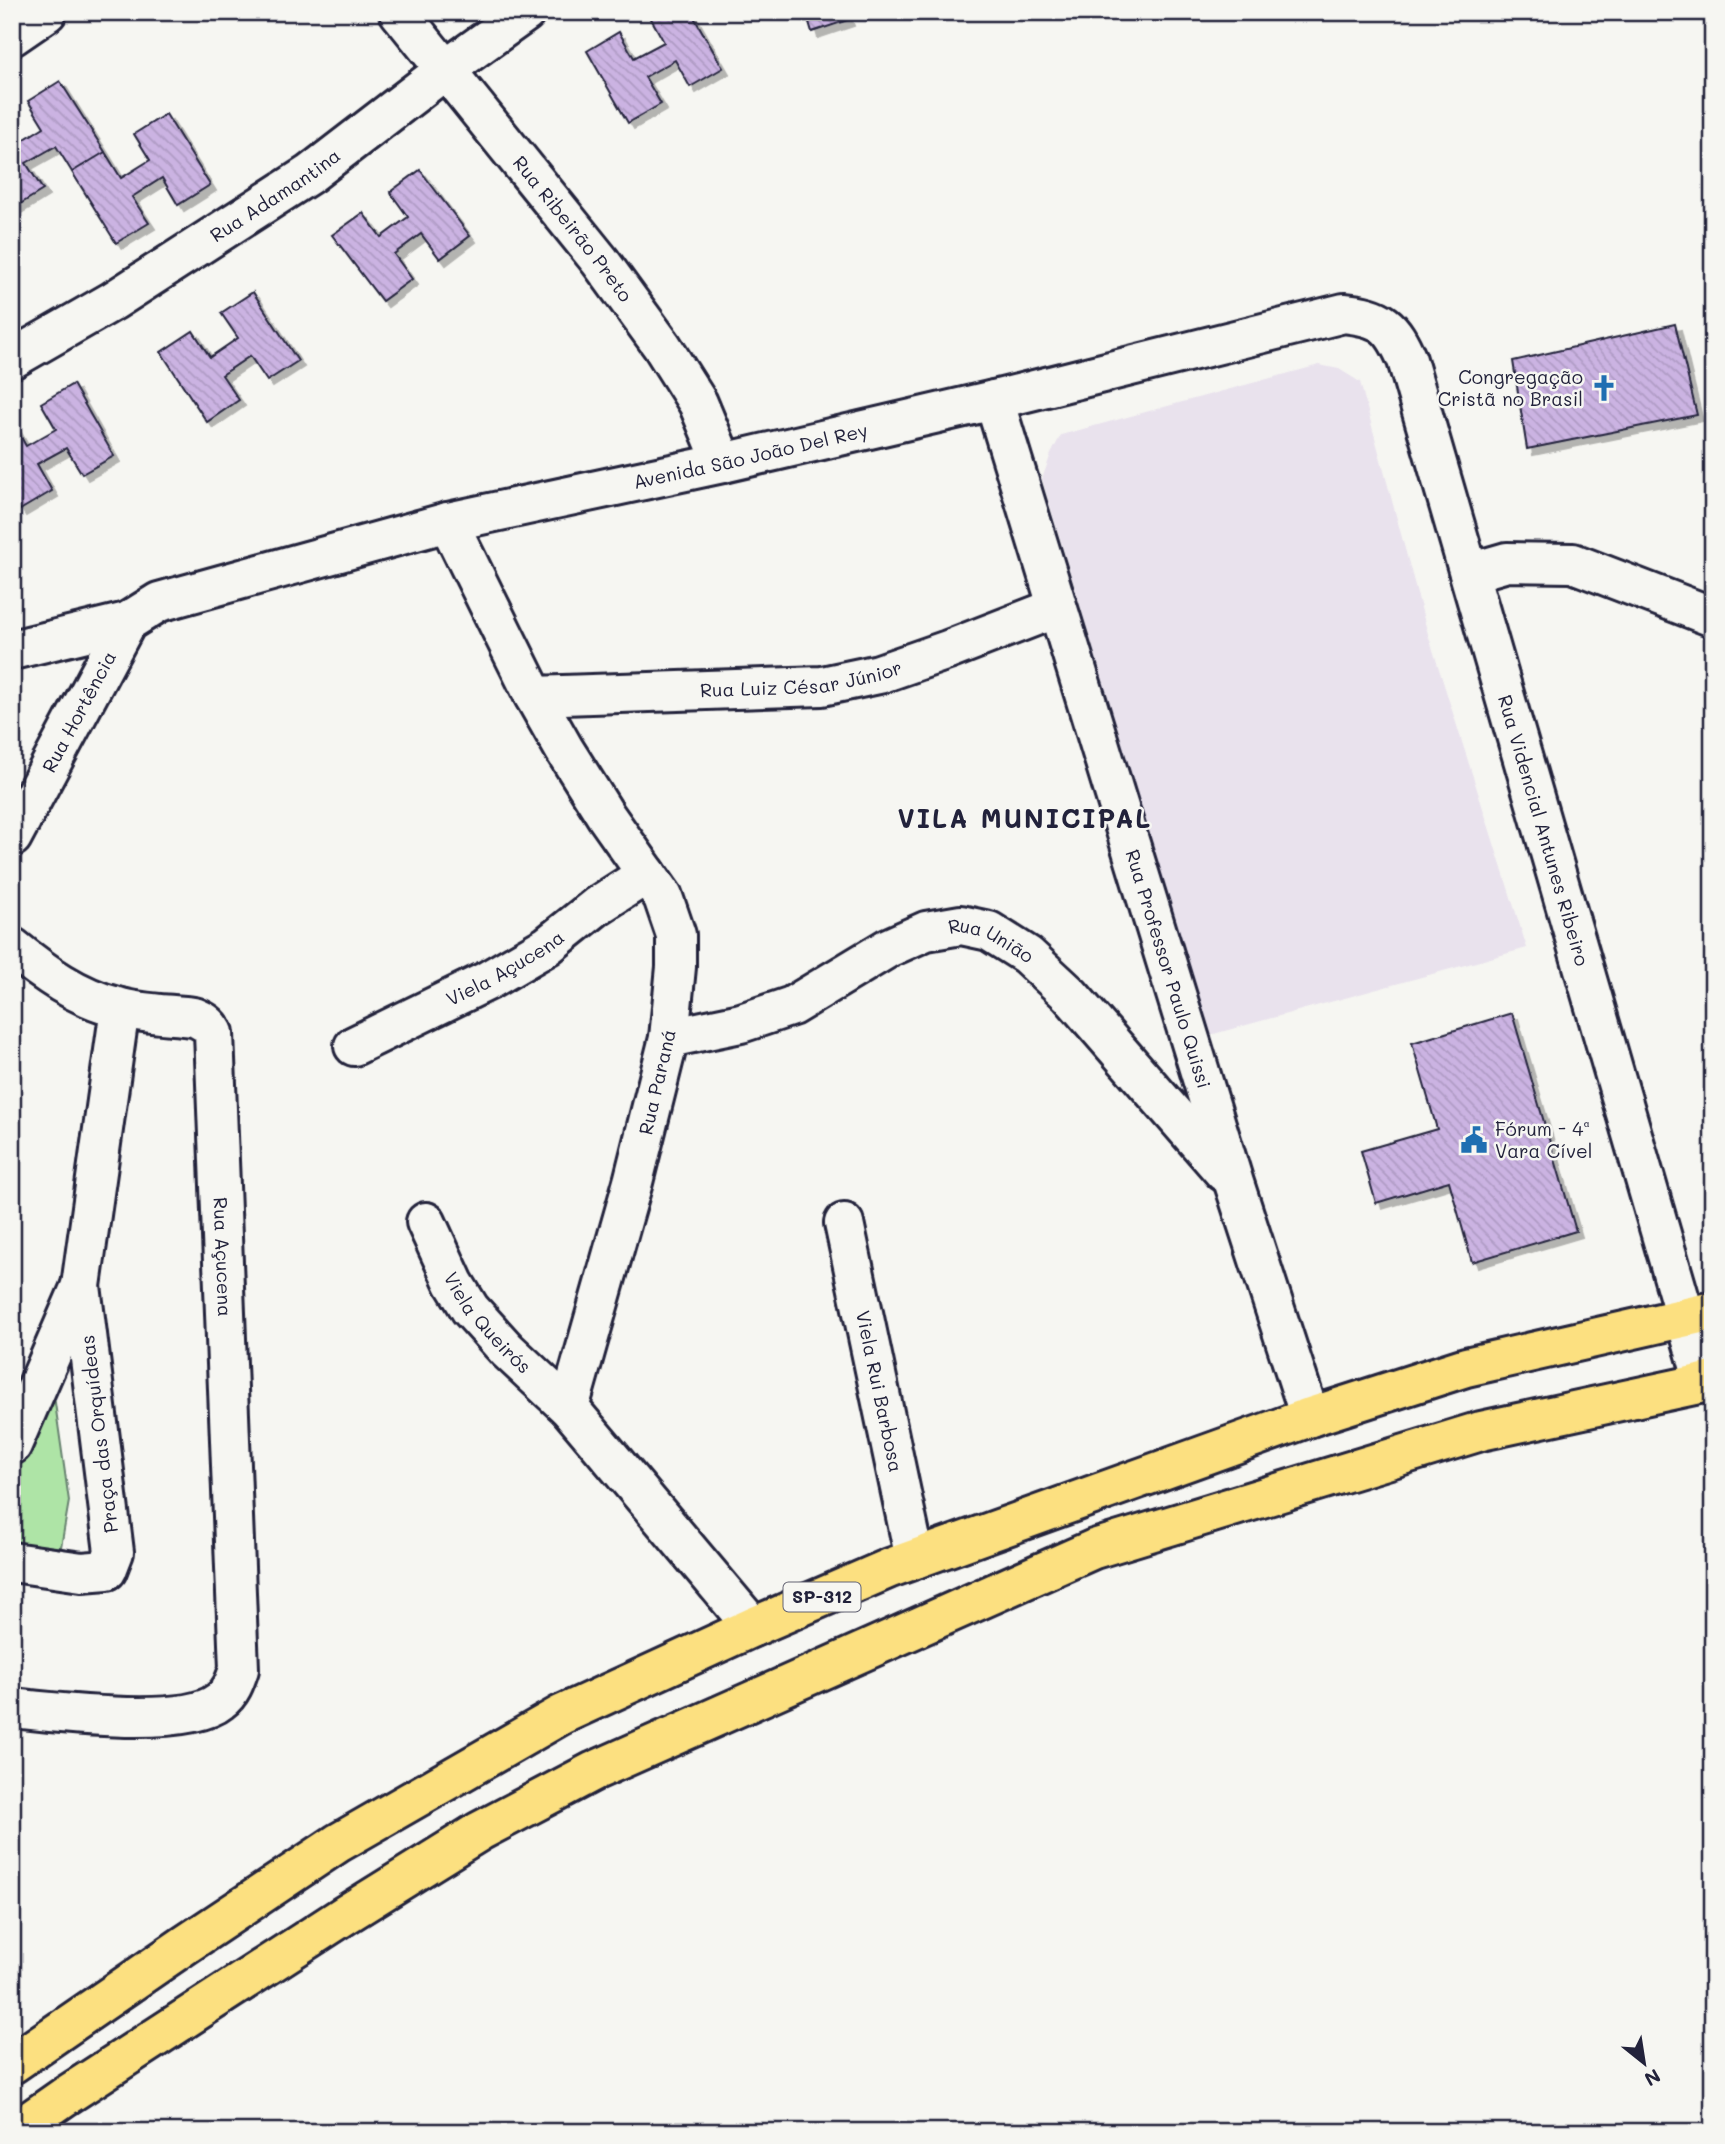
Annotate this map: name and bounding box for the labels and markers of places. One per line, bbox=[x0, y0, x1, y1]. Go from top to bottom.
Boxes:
place label: Congregação Cristã no Brasil bbox=[1438, 364, 1583, 411]
church icon: Congregação Cristã no Brasil bbox=[1589, 373, 1619, 403]
place label: Fórum - 4ª Vara Cível bbox=[1495, 1116, 1593, 1163]
public building icon: Fórum - 4ª Vara Cível bbox=[1459, 1125, 1489, 1155]

